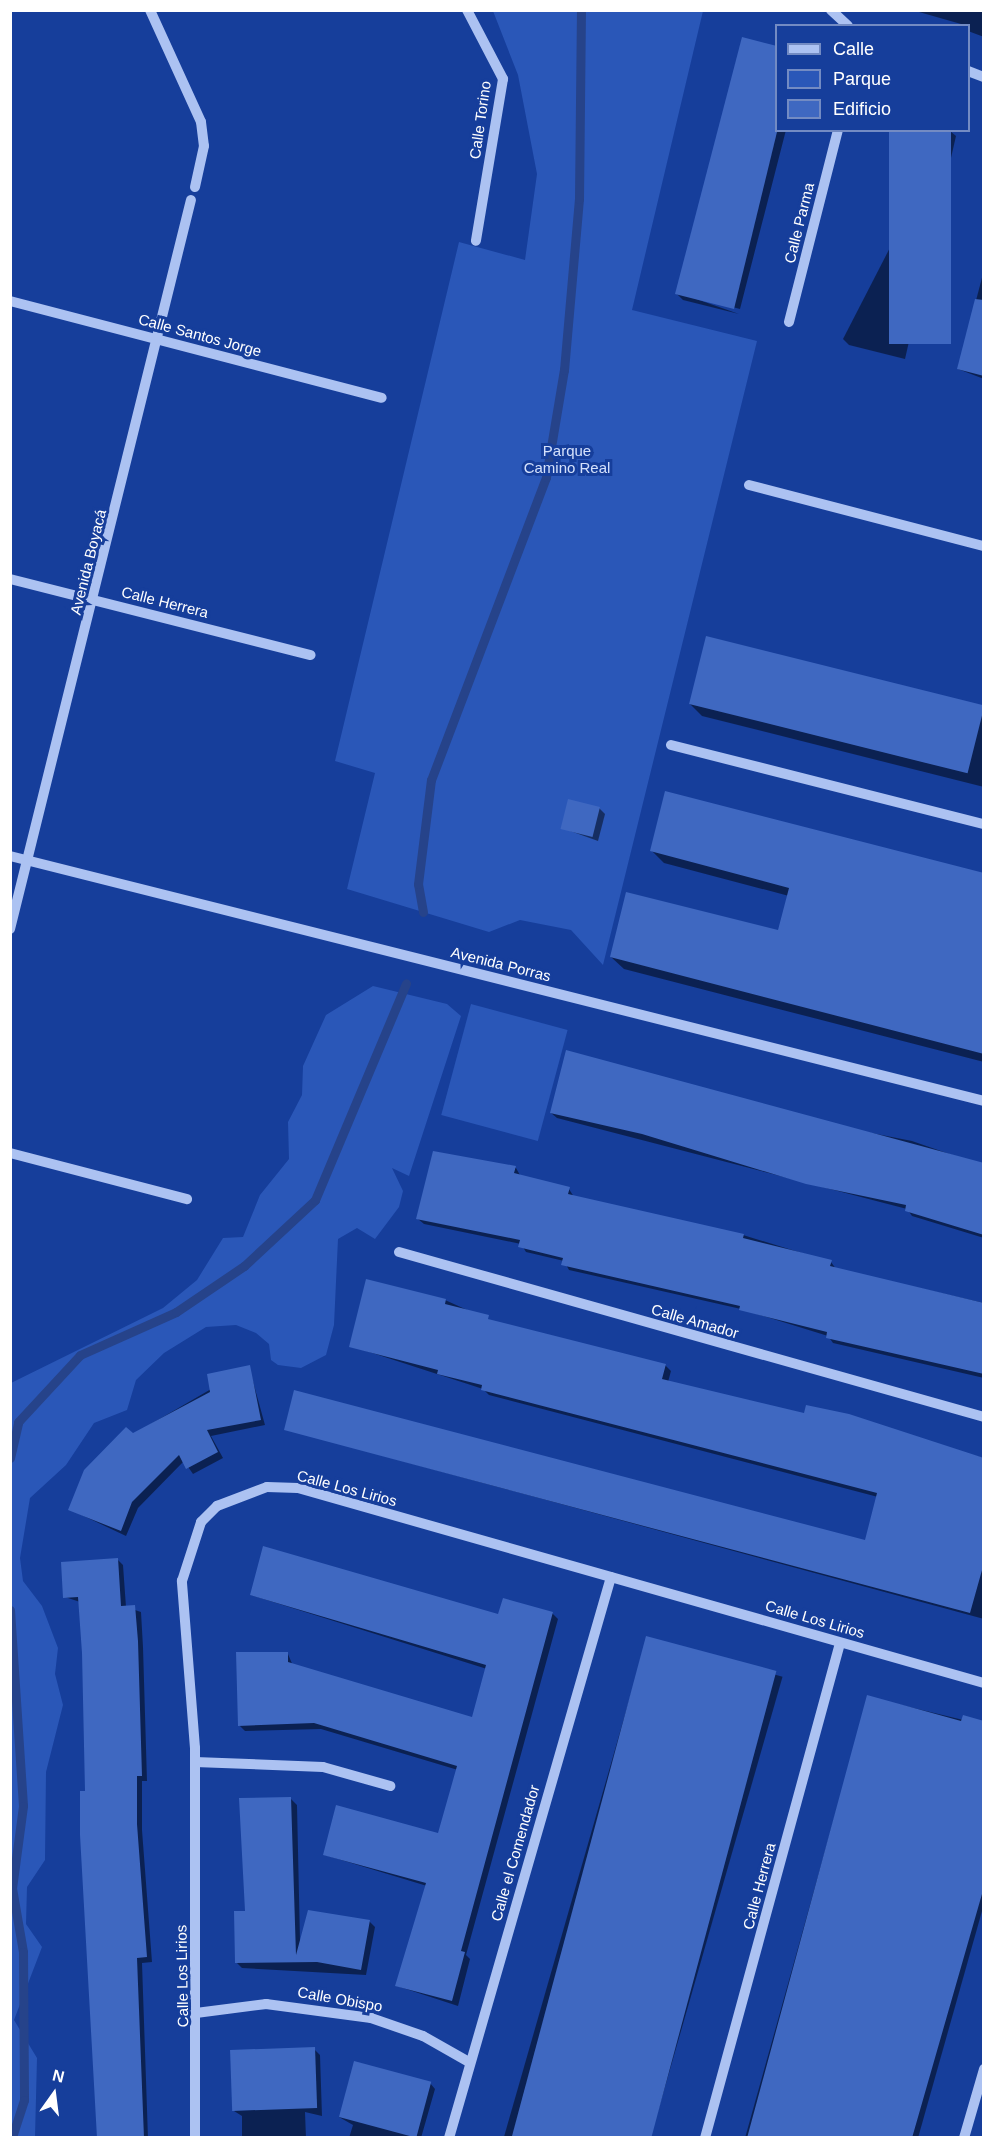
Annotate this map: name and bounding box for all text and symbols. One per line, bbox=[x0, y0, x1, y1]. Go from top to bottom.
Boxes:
legend bbox=[775, 24, 970, 132]
text: Calle bbox=[833, 39, 874, 59]
text: Parque bbox=[833, 69, 891, 89]
street label: Calle Torino bbox=[466, 80, 494, 160]
text: Edificio bbox=[833, 99, 891, 119]
street label: Calle Parma bbox=[780, 181, 818, 265]
street label: Calle Santos Jorge bbox=[136, 310, 264, 360]
park label: Parque Camino Real bbox=[524, 441, 610, 476]
street label: Avenida Boyacá bbox=[66, 507, 110, 617]
street label: Calle Herrera bbox=[120, 582, 210, 622]
street label: Avenida Porras bbox=[449, 943, 553, 985]
street label: Calle Amador bbox=[649, 1300, 741, 1342]
street label: Calle Los Lirios bbox=[295, 1466, 399, 1510]
street label: Calle Los Lirios bbox=[763, 1596, 867, 1642]
street label: Calle el Comendador bbox=[487, 1783, 543, 1923]
street label: Calle Herrera bbox=[739, 1841, 779, 1931]
street label: Calle Los Lirios bbox=[172, 1925, 192, 2027]
street label: Calle Obispo bbox=[296, 1983, 384, 2015]
north arrow bbox=[24, 2064, 84, 2124]
text: N bbox=[51, 2066, 66, 2086]

